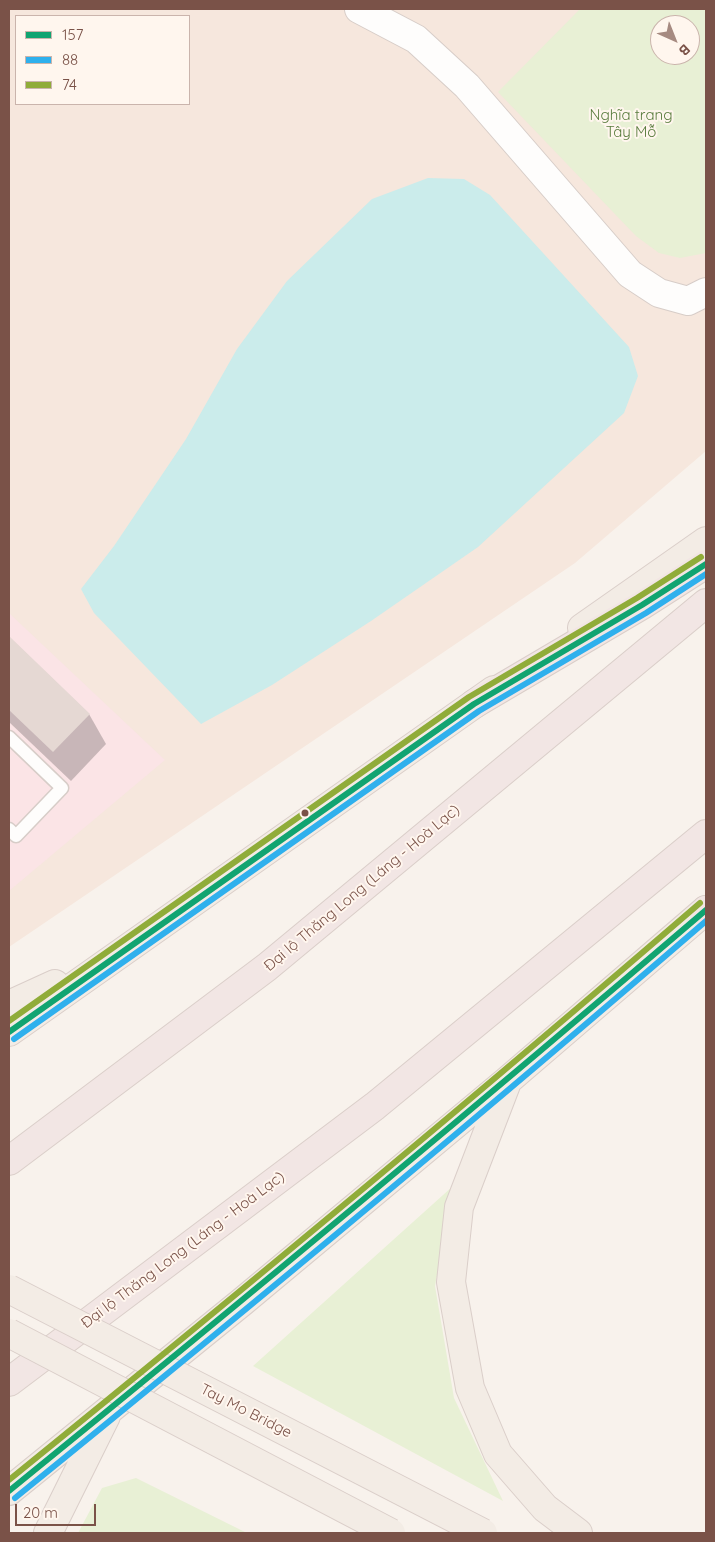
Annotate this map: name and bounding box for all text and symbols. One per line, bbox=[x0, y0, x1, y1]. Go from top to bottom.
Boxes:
legend bbox=[15, 15, 190, 105]
north arrow bbox=[650, 15, 700, 65]
text: 157 bbox=[62, 25, 83, 44]
text: B bbox=[675, 40, 694, 60]
text: 88 bbox=[62, 50, 78, 69]
text: 74 bbox=[62, 75, 77, 94]
park label: Nghĩa trang Tây Mỗ bbox=[590, 106, 672, 141]
street label: Đại lộ Thăng Long (Láng - Hoà Lạc) bbox=[260, 801, 464, 975]
unlabelled marker bbox=[300, 808, 310, 818]
street label: Đại lộ Thăng Long (Láng - Hoà Lạc) bbox=[78, 1168, 288, 1332]
street label: Tay Mo Bridge bbox=[197, 1380, 295, 1442]
scale bar bbox=[18, 1494, 99, 1526]
text: 20 m bbox=[23, 1503, 58, 1522]

